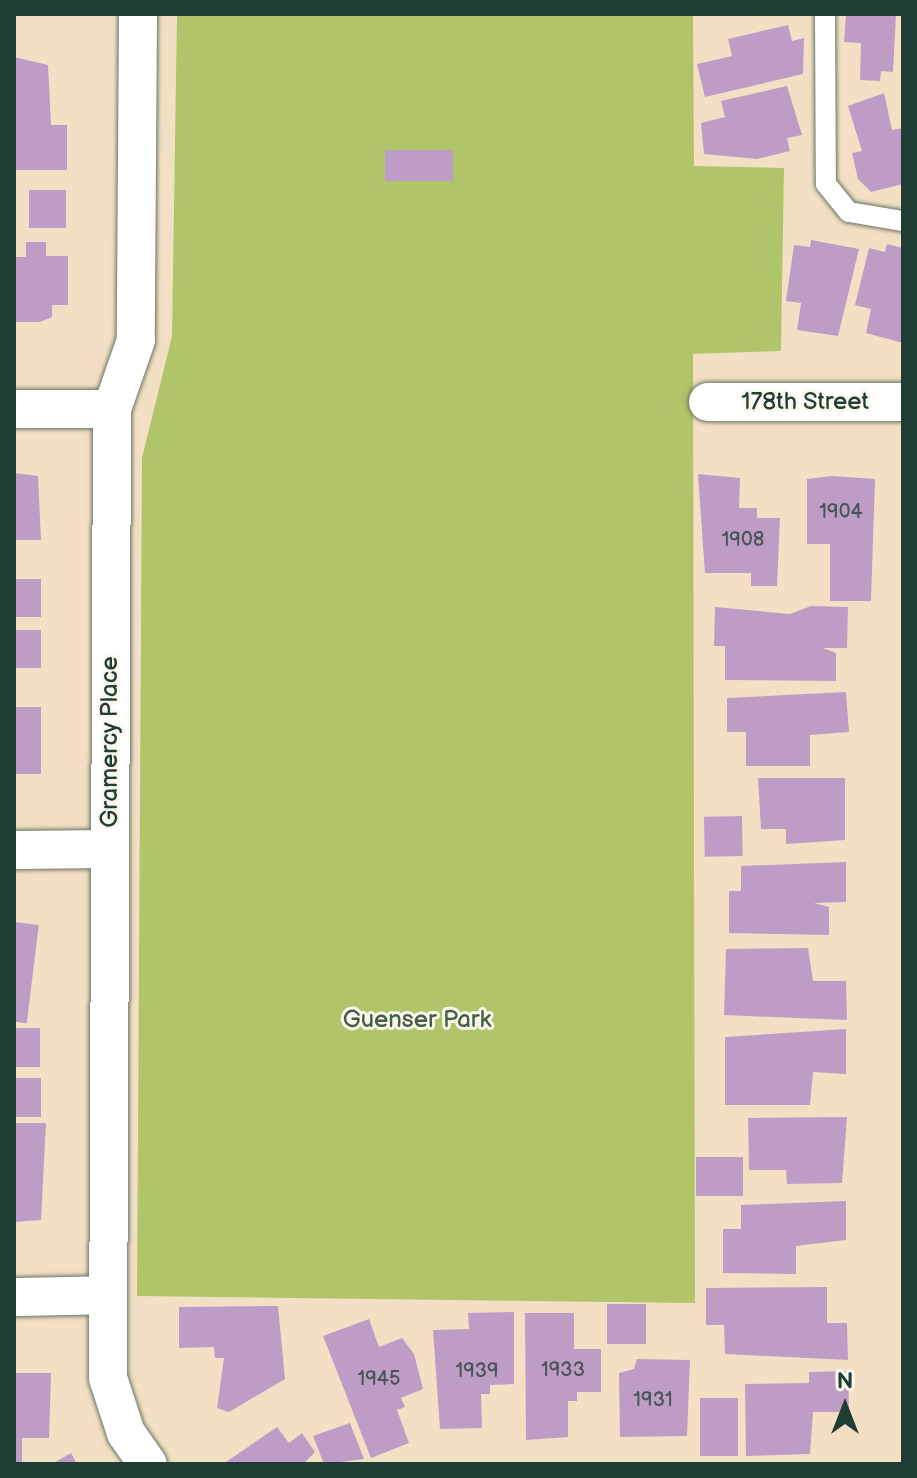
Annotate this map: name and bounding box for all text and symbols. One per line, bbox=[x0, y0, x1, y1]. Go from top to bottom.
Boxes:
street label: 178th Street bbox=[741, 388, 869, 416]
house number: 1904 bbox=[819, 500, 863, 524]
house number: 1908 bbox=[722, 528, 764, 552]
street label: Gramercy Place bbox=[96, 656, 124, 828]
park label: Guenser Park bbox=[343, 1006, 491, 1034]
house number: 1933 bbox=[541, 1358, 585, 1382]
house number: 1939 bbox=[455, 1359, 499, 1383]
north arrow bbox=[805, 1366, 885, 1446]
house number: 1945 bbox=[358, 1367, 400, 1391]
text: N bbox=[837, 1368, 853, 1395]
house number: 1931 bbox=[633, 1388, 673, 1412]

